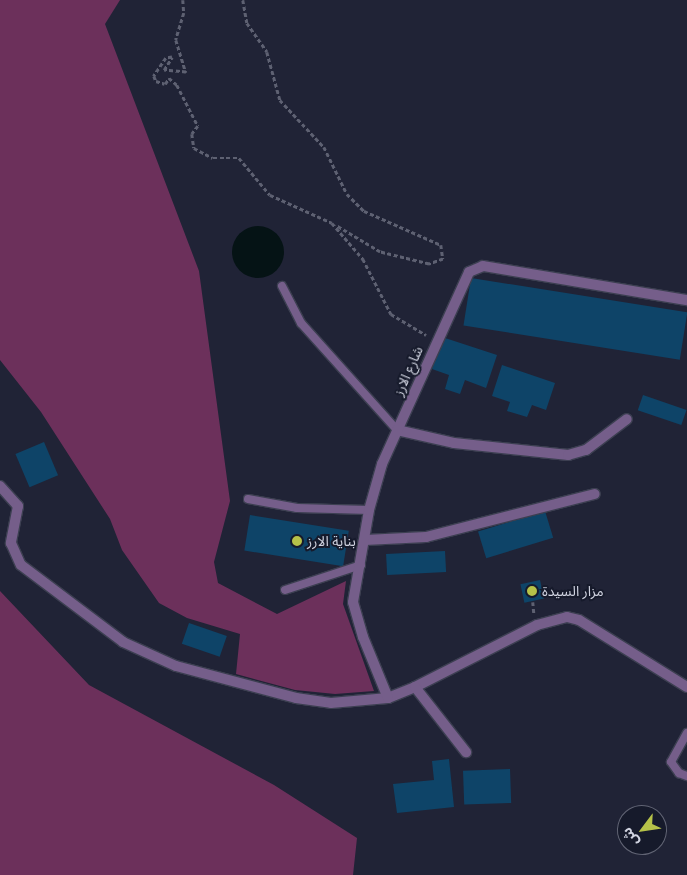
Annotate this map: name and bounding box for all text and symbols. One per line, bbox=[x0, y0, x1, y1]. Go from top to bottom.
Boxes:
street label: شارع الارز bbox=[390, 344, 426, 398]
place label: بناية الارز bbox=[307, 533, 356, 549]
marker: بناية الارز bbox=[291, 535, 303, 547]
place label: مزار السيدة bbox=[542, 583, 604, 599]
marker: مزار السيدة bbox=[526, 585, 538, 597]
north arrow bbox=[617, 805, 667, 855]
text: ش bbox=[616, 824, 643, 851]

